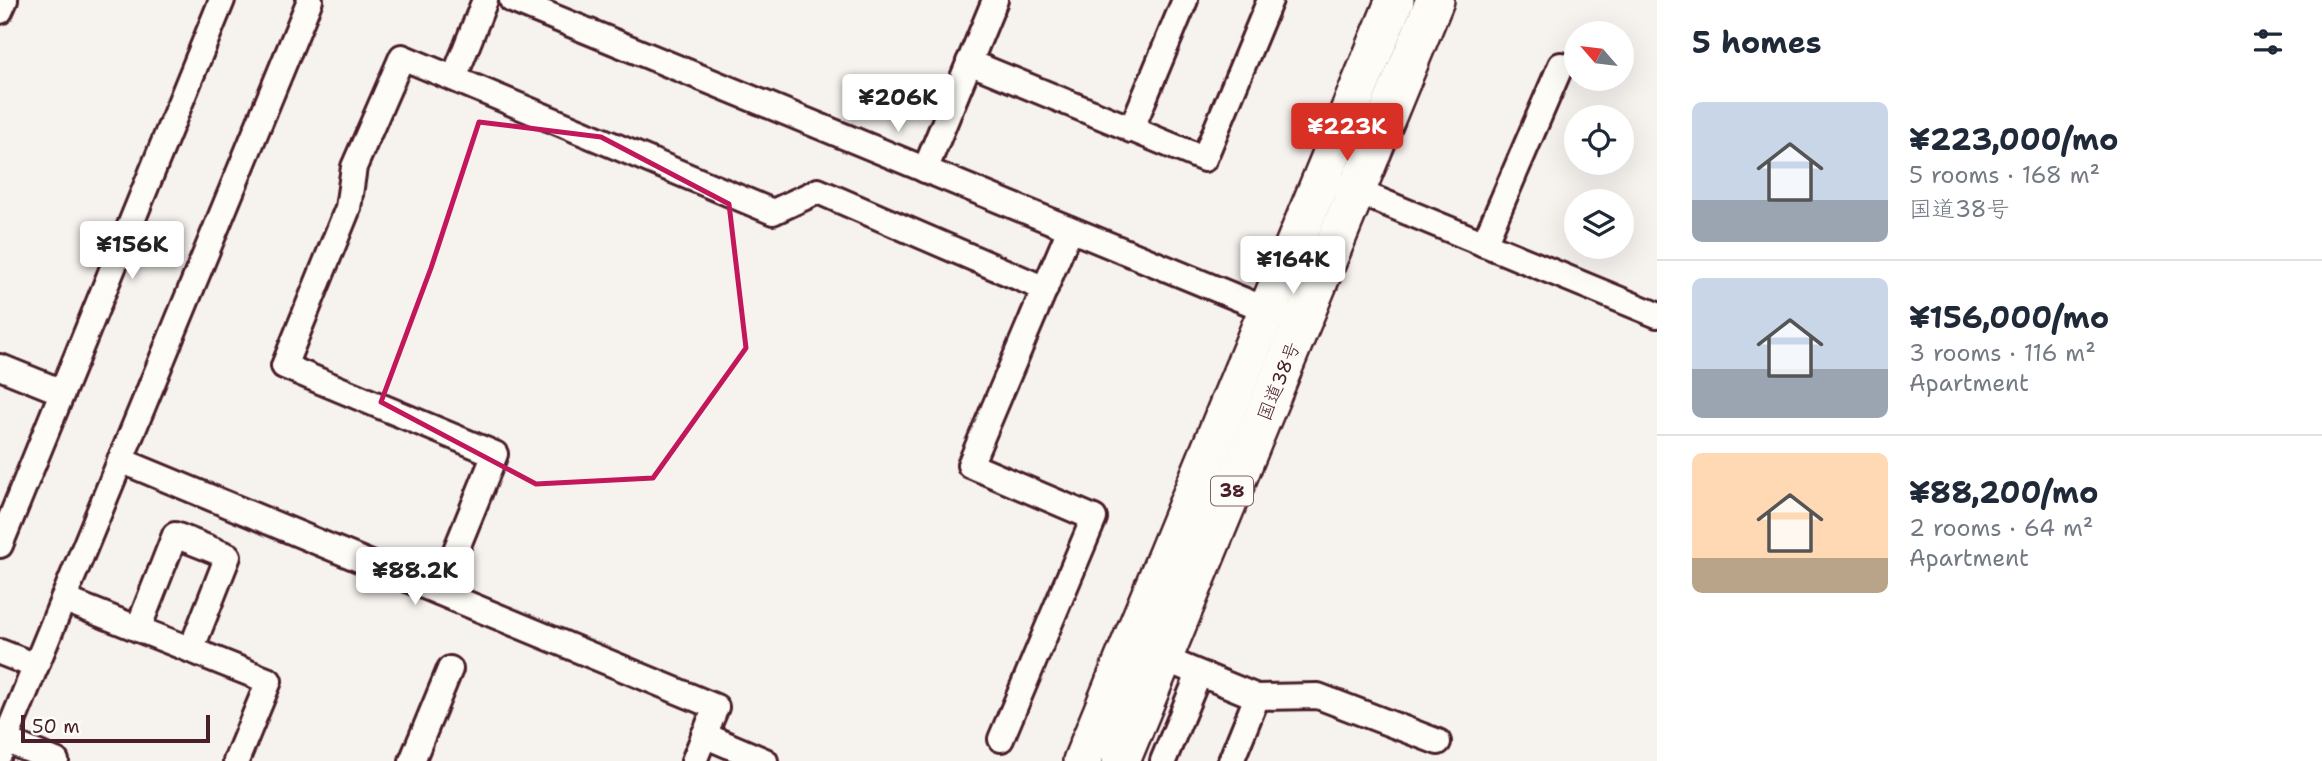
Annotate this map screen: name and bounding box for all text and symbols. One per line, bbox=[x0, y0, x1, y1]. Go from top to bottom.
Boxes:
north arrow bbox=[1564, 21, 1634, 91]
map controls bbox=[1564, 21, 1634, 259]
text: 5 homes bbox=[1692, 22, 1822, 63]
icon: filters bbox=[2249, 23, 2287, 61]
pin: ¥206K bbox=[849, 74, 947, 134]
text: ¥206K bbox=[858, 82, 938, 112]
pin: ¥223K bbox=[1298, 104, 1396, 163]
button: locate bbox=[1564, 105, 1634, 175]
text: ¥223K bbox=[1307, 111, 1387, 141]
text: ¥223,000/mo bbox=[1909, 119, 2119, 160]
icon: home bbox=[1748, 130, 1832, 214]
text: 5 rooms · 168 m² bbox=[1909, 160, 2100, 190]
button: layers bbox=[1564, 189, 1634, 259]
text: 国道38号 bbox=[1909, 194, 2010, 224]
pin: ¥156K bbox=[83, 222, 181, 281]
text: ¥156K bbox=[96, 229, 168, 259]
pin: ¥164K bbox=[1244, 236, 1342, 296]
text: ¥164K bbox=[1256, 244, 1330, 274]
text: ¥156,000/mo bbox=[1909, 297, 2109, 338]
icon: home bbox=[1748, 306, 1832, 390]
street label: 国道38号 bbox=[1251, 338, 1306, 424]
text: 3 rooms · 116 m² bbox=[1909, 338, 2096, 368]
text: Apartment bbox=[1909, 368, 2029, 398]
text: ¥88,200/mo bbox=[1909, 472, 2098, 513]
road number: 38 bbox=[1211, 476, 1253, 505]
icon: home bbox=[1748, 481, 1832, 565]
text: 2 rooms · 64 m² bbox=[1909, 513, 2093, 543]
text: Apartment bbox=[1909, 543, 2029, 573]
pin: ¥88.2K bbox=[358, 548, 472, 607]
text: ¥88.2K bbox=[372, 555, 458, 585]
scale bar bbox=[21, 712, 210, 744]
text: 50 m bbox=[32, 714, 80, 739]

